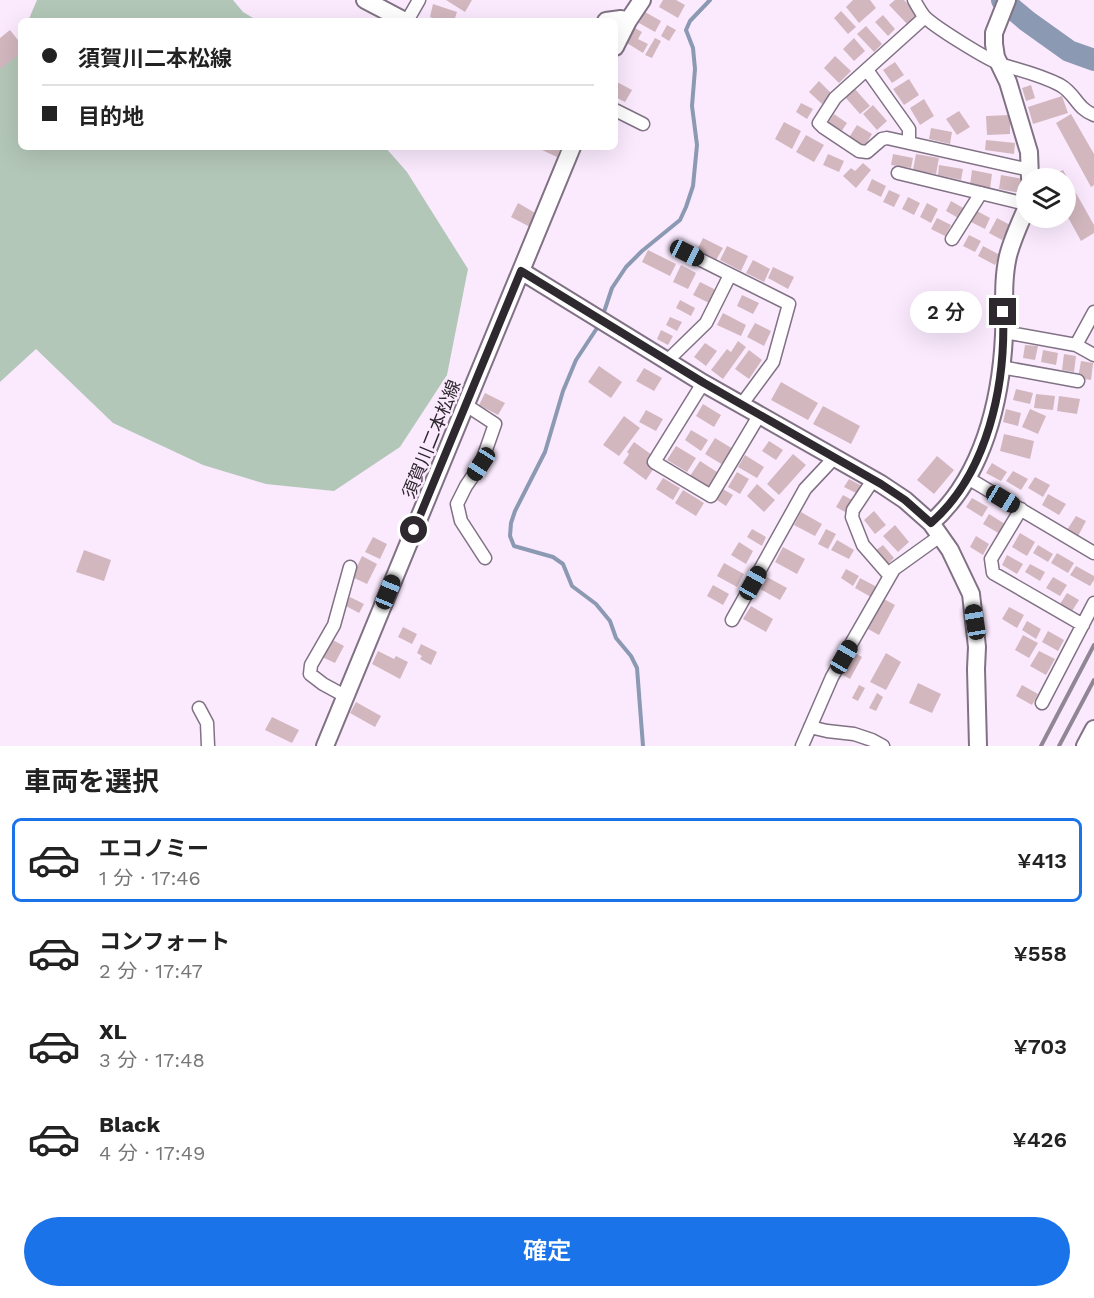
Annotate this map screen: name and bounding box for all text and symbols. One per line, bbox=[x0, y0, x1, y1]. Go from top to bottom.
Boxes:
text: 須賀川二本松線 bbox=[78, 46, 232, 71]
text: 目的地 bbox=[78, 104, 144, 129]
map controls bbox=[1016, 168, 1076, 228]
button: layers bbox=[1016, 168, 1076, 228]
car bbox=[667, 237, 707, 269]
callout: 2 分 bbox=[910, 291, 982, 333]
route end bbox=[989, 298, 1016, 325]
text: 2 分 bbox=[927, 300, 965, 324]
street label: 須賀川二本松線 bbox=[398, 377, 464, 501]
car bbox=[464, 444, 498, 484]
car bbox=[983, 482, 1023, 516]
route start bbox=[400, 516, 427, 543]
car bbox=[736, 563, 770, 603]
car bbox=[373, 572, 403, 612]
car bbox=[963, 603, 987, 641]
car bbox=[827, 637, 861, 677]
text: 車両を選択 bbox=[24, 766, 159, 798]
icon: car bbox=[27, 833, 81, 887]
text: エコノミー bbox=[99, 836, 209, 861]
text: ¥413 bbox=[1017, 848, 1067, 873]
text: 1 分 · 17:46 bbox=[99, 866, 201, 890]
icon: car bbox=[27, 926, 81, 980]
text: コンフォート bbox=[99, 929, 230, 954]
text: ¥558 bbox=[1013, 941, 1067, 966]
text: 2 分 · 17:47 bbox=[99, 959, 203, 983]
icon: car bbox=[27, 1019, 81, 1073]
text: XL bbox=[99, 1019, 127, 1044]
text: ¥703 bbox=[1014, 1034, 1067, 1059]
text: 3 分 · 17:48 bbox=[99, 1048, 205, 1072]
icon: car bbox=[27, 1112, 81, 1166]
text: Black bbox=[99, 1112, 160, 1137]
text: ¥426 bbox=[1012, 1127, 1067, 1152]
text: 4 分 · 17:49 bbox=[99, 1141, 205, 1165]
button: 確定 bbox=[24, 1217, 1070, 1286]

